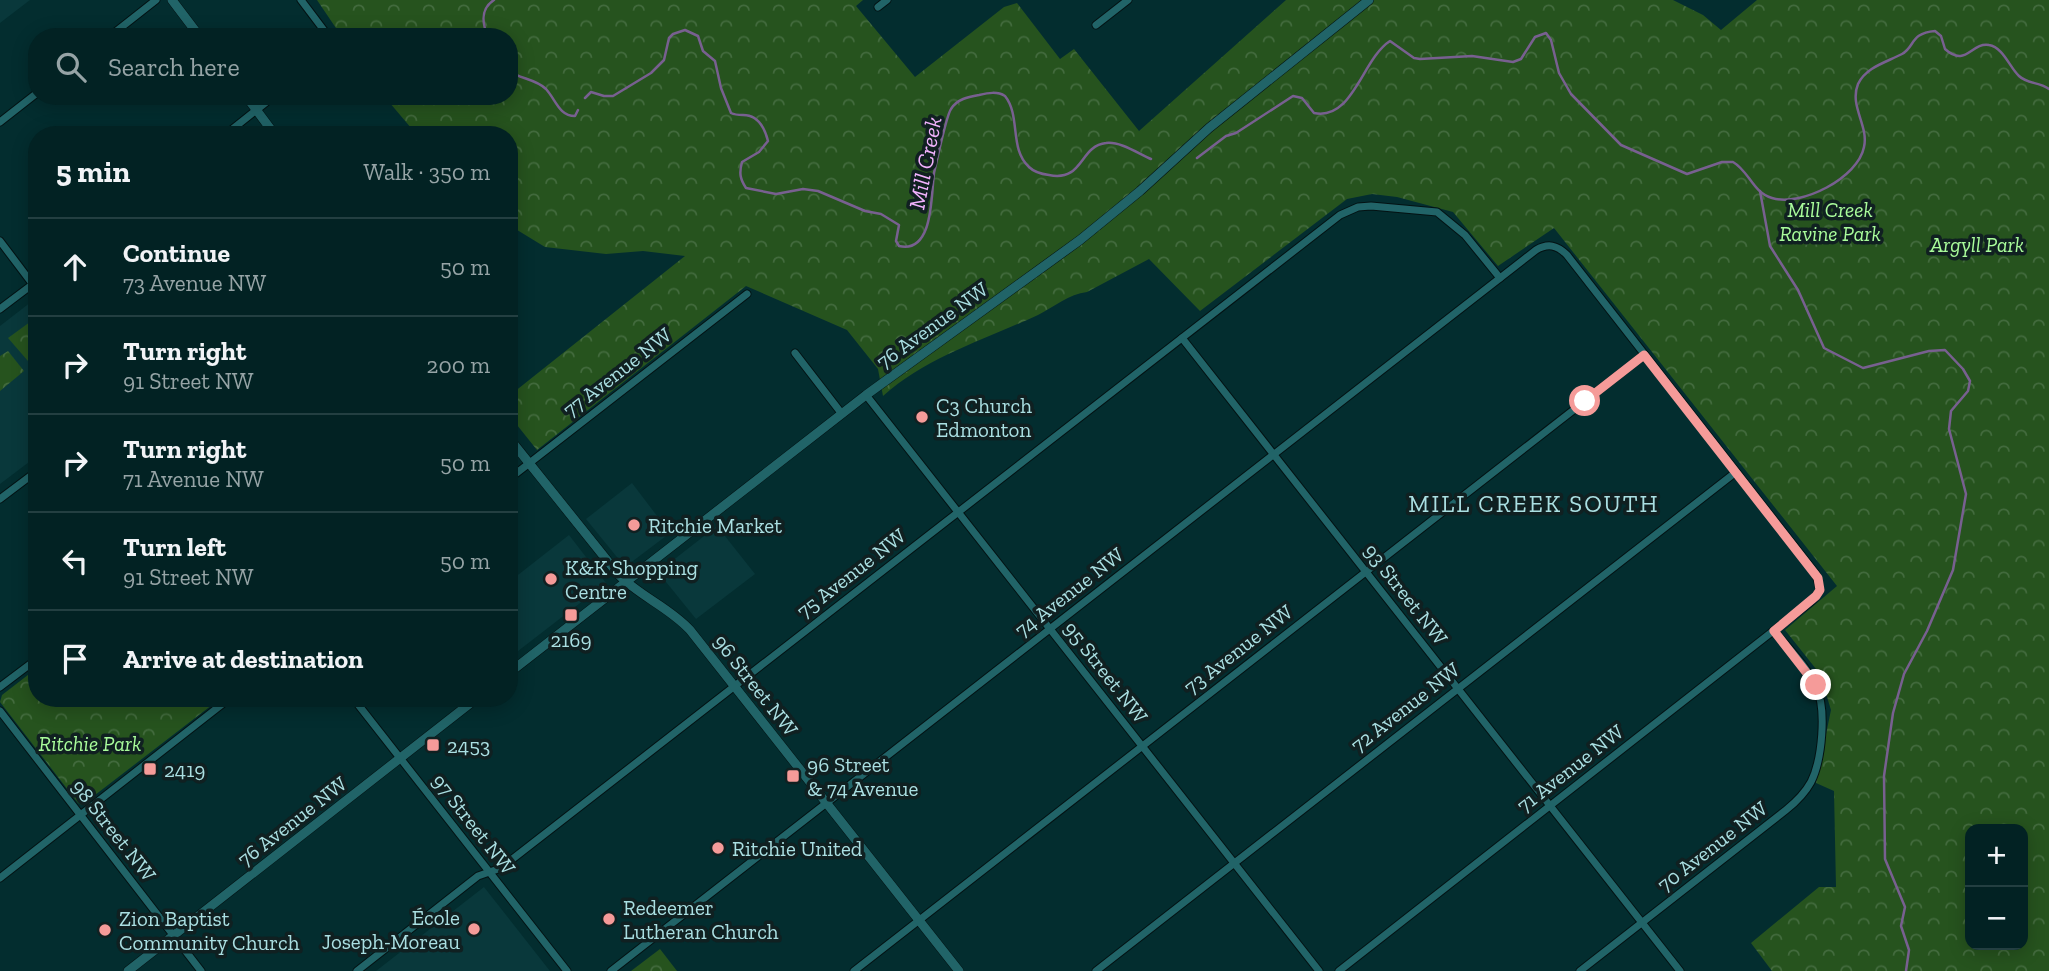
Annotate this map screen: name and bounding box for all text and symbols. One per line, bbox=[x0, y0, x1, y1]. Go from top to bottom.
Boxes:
search box bbox=[28, 28, 518, 105]
icon: search bbox=[52, 48, 90, 86]
text: Search here bbox=[108, 51, 240, 83]
water label: Mill Creek bbox=[902, 114, 948, 212]
text: 5 min bbox=[56, 154, 130, 190]
text: Walk · 350 m bbox=[364, 158, 490, 186]
park label: Mill Creek Ravine Park bbox=[1779, 197, 1881, 246]
park label: Argyll Park bbox=[1929, 232, 2024, 257]
text: Continue bbox=[123, 237, 230, 269]
icon: ahead bbox=[56, 248, 94, 286]
text: 50 m bbox=[440, 253, 490, 281]
text: 73 Avenue NW bbox=[123, 269, 266, 297]
street label: 76 Avenue NW bbox=[871, 276, 993, 374]
street label: 77 Avenue NW bbox=[558, 322, 676, 422]
text: Turn right bbox=[123, 335, 246, 367]
icon: right bbox=[56, 346, 94, 384]
text: 200 m bbox=[427, 351, 490, 379]
text: 91 Street NW bbox=[123, 367, 254, 395]
route start bbox=[1569, 385, 1600, 416]
place label: C3 Church Edmonton bbox=[936, 393, 1032, 442]
marker: C3 Church Edmonton bbox=[914, 409, 930, 425]
text: Turn right bbox=[123, 433, 246, 465]
icon: right bbox=[56, 444, 94, 482]
text: 50 m bbox=[440, 449, 490, 477]
text: 71 Avenue NW bbox=[123, 465, 264, 493]
district label: MILL CREEK SOUTH bbox=[1408, 489, 1660, 518]
place label: Ritchie Market bbox=[648, 513, 782, 538]
marker: Ritchie Market bbox=[626, 517, 642, 533]
street label: 75 Avenue NW bbox=[792, 523, 911, 623]
text: Turn left bbox=[123, 531, 226, 563]
street label: 93 Street NW bbox=[1359, 538, 1453, 650]
icon: left bbox=[56, 542, 94, 580]
street label: 74 Avenue NW bbox=[1010, 542, 1129, 642]
text: 50 m bbox=[440, 547, 490, 575]
place label: K&K Shopping Centre bbox=[565, 555, 699, 604]
text: 91 Street NW bbox=[123, 563, 254, 591]
marker: K&K Shopping Centre bbox=[543, 571, 559, 587]
street label: 73 Avenue NW bbox=[1179, 599, 1297, 699]
marker: 2169 bbox=[563, 607, 579, 623]
street label: 95 Street NW bbox=[1059, 616, 1154, 728]
place label: 2169 bbox=[550, 627, 592, 652]
street label: 96 Street NW bbox=[709, 629, 804, 741]
icon: arrive bbox=[56, 640, 94, 678]
text: Arrive at destination bbox=[123, 643, 363, 675]
street label: 72 Avenue NW bbox=[1346, 657, 1465, 757]
route end bbox=[1800, 669, 1831, 700]
street label: 71 Avenue NW bbox=[1512, 718, 1629, 817]
park label: Ritchie Park bbox=[39, 731, 141, 756]
place label: 2453 bbox=[447, 733, 490, 758]
marker: 2453 bbox=[425, 737, 441, 753]
place label: 96 Street & 74 Avenue bbox=[807, 752, 919, 801]
place label: 2419 bbox=[164, 757, 205, 782]
marker: 2419 bbox=[142, 761, 158, 777]
marker: 96 Street & 74 Avenue bbox=[785, 768, 801, 784]
street label: 97 Street NW bbox=[427, 769, 521, 880]
street label: 76 Avenue NW bbox=[232, 770, 352, 871]
street label: 98 Street NW bbox=[66, 774, 162, 886]
street label: 70 Avenue NW bbox=[1652, 795, 1772, 897]
map controls bbox=[1965, 824, 2028, 950]
button: + bbox=[1965, 824, 2028, 887]
place label: Ritchie United bbox=[732, 836, 863, 861]
marker: Ritchie United bbox=[710, 840, 726, 856]
button: − bbox=[1965, 887, 2028, 950]
place label: Redeemer Lutheran Church bbox=[623, 895, 779, 944]
place label: École Joseph-Moreau bbox=[322, 905, 460, 954]
place label: Zion Baptist Community Church bbox=[119, 906, 300, 955]
marker: Redeemer Lutheran Church bbox=[601, 911, 617, 927]
marker: École Joseph-Moreau bbox=[466, 921, 482, 937]
marker: Zion Baptist Community Church bbox=[97, 922, 113, 938]

